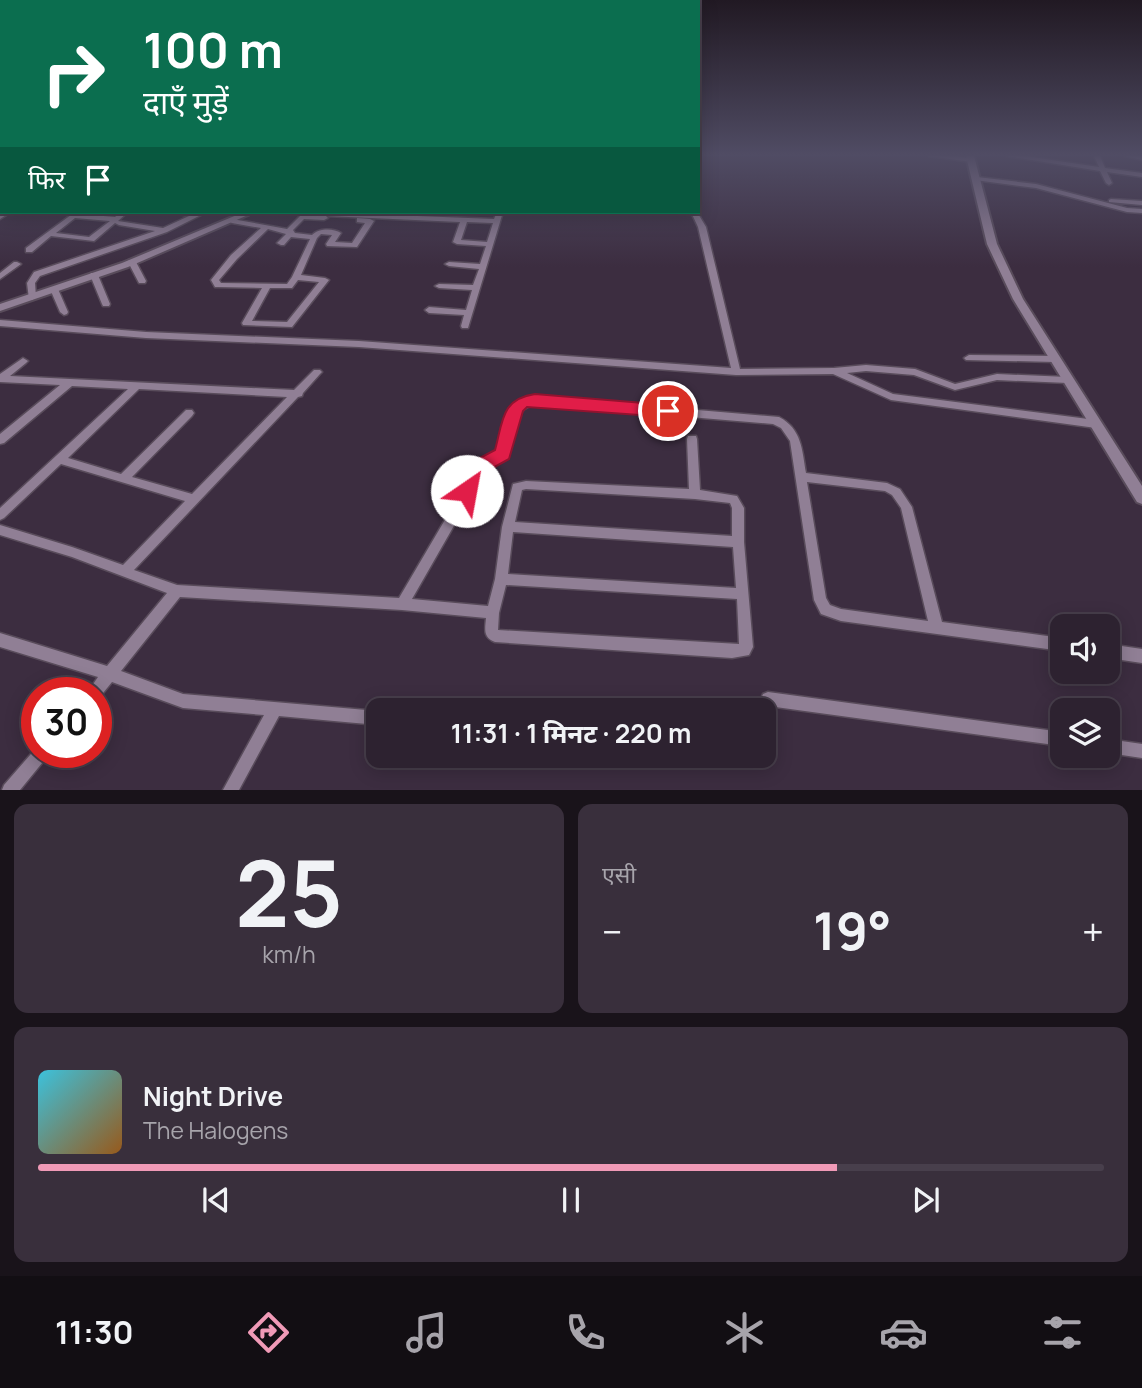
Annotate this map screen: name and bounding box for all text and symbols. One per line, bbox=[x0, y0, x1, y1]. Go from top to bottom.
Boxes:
text: 100 m bbox=[143, 16, 283, 83]
icon: right bbox=[28, 28, 119, 119]
text: दाएँ मुड़ें bbox=[143, 80, 229, 124]
text: फिर bbox=[28, 161, 65, 197]
icon: arrive bbox=[79, 161, 117, 199]
pin bbox=[638, 381, 698, 441]
icon: arrive bbox=[649, 392, 687, 430]
position arrow bbox=[430, 454, 504, 528]
map controls bbox=[1050, 614, 1120, 768]
button: sound bbox=[1050, 614, 1120, 684]
speed limit sign: 30 bbox=[21, 677, 112, 768]
button: layers bbox=[1050, 698, 1120, 768]
text: 11:31 · 1 मिनट · 220 m bbox=[451, 715, 691, 751]
text: 25 bbox=[235, 830, 343, 954]
text: एसी bbox=[602, 858, 636, 890]
text: 19° bbox=[813, 895, 892, 966]
text: − bbox=[602, 905, 623, 957]
text: + bbox=[1082, 905, 1104, 957]
text: km/h bbox=[262, 938, 316, 970]
text: Night Drive bbox=[143, 1078, 283, 1114]
text: The Halogens bbox=[143, 1114, 288, 1146]
icon: previous bbox=[197, 1181, 235, 1219]
icon: pause bbox=[552, 1181, 590, 1219]
icon: next bbox=[907, 1181, 945, 1219]
icon: directions bbox=[244, 1308, 293, 1357]
icon: music bbox=[402, 1308, 451, 1357]
icon: phone bbox=[561, 1308, 610, 1357]
icon: climate bbox=[720, 1308, 769, 1357]
icon: car bbox=[879, 1308, 928, 1357]
icon: filters bbox=[1038, 1308, 1087, 1357]
text: 11:30 bbox=[55, 1310, 134, 1354]

